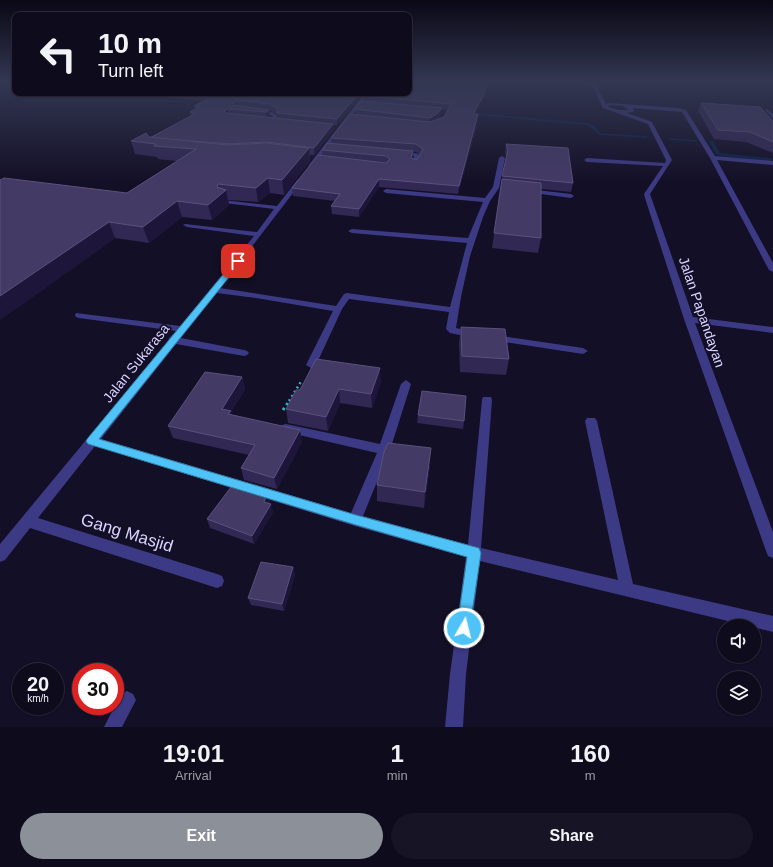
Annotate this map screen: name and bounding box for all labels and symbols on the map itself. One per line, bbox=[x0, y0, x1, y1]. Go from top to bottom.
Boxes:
pin bbox=[221, 244, 255, 278]
street label: Jalan Papandayan bbox=[676, 255, 728, 369]
street label: Jalan Sukarasa bbox=[99, 320, 173, 406]
street label: Gang Masjid bbox=[79, 510, 175, 556]
position arrow bbox=[443, 607, 485, 649]
speed limit sign: 30 bbox=[72, 663, 124, 715]

